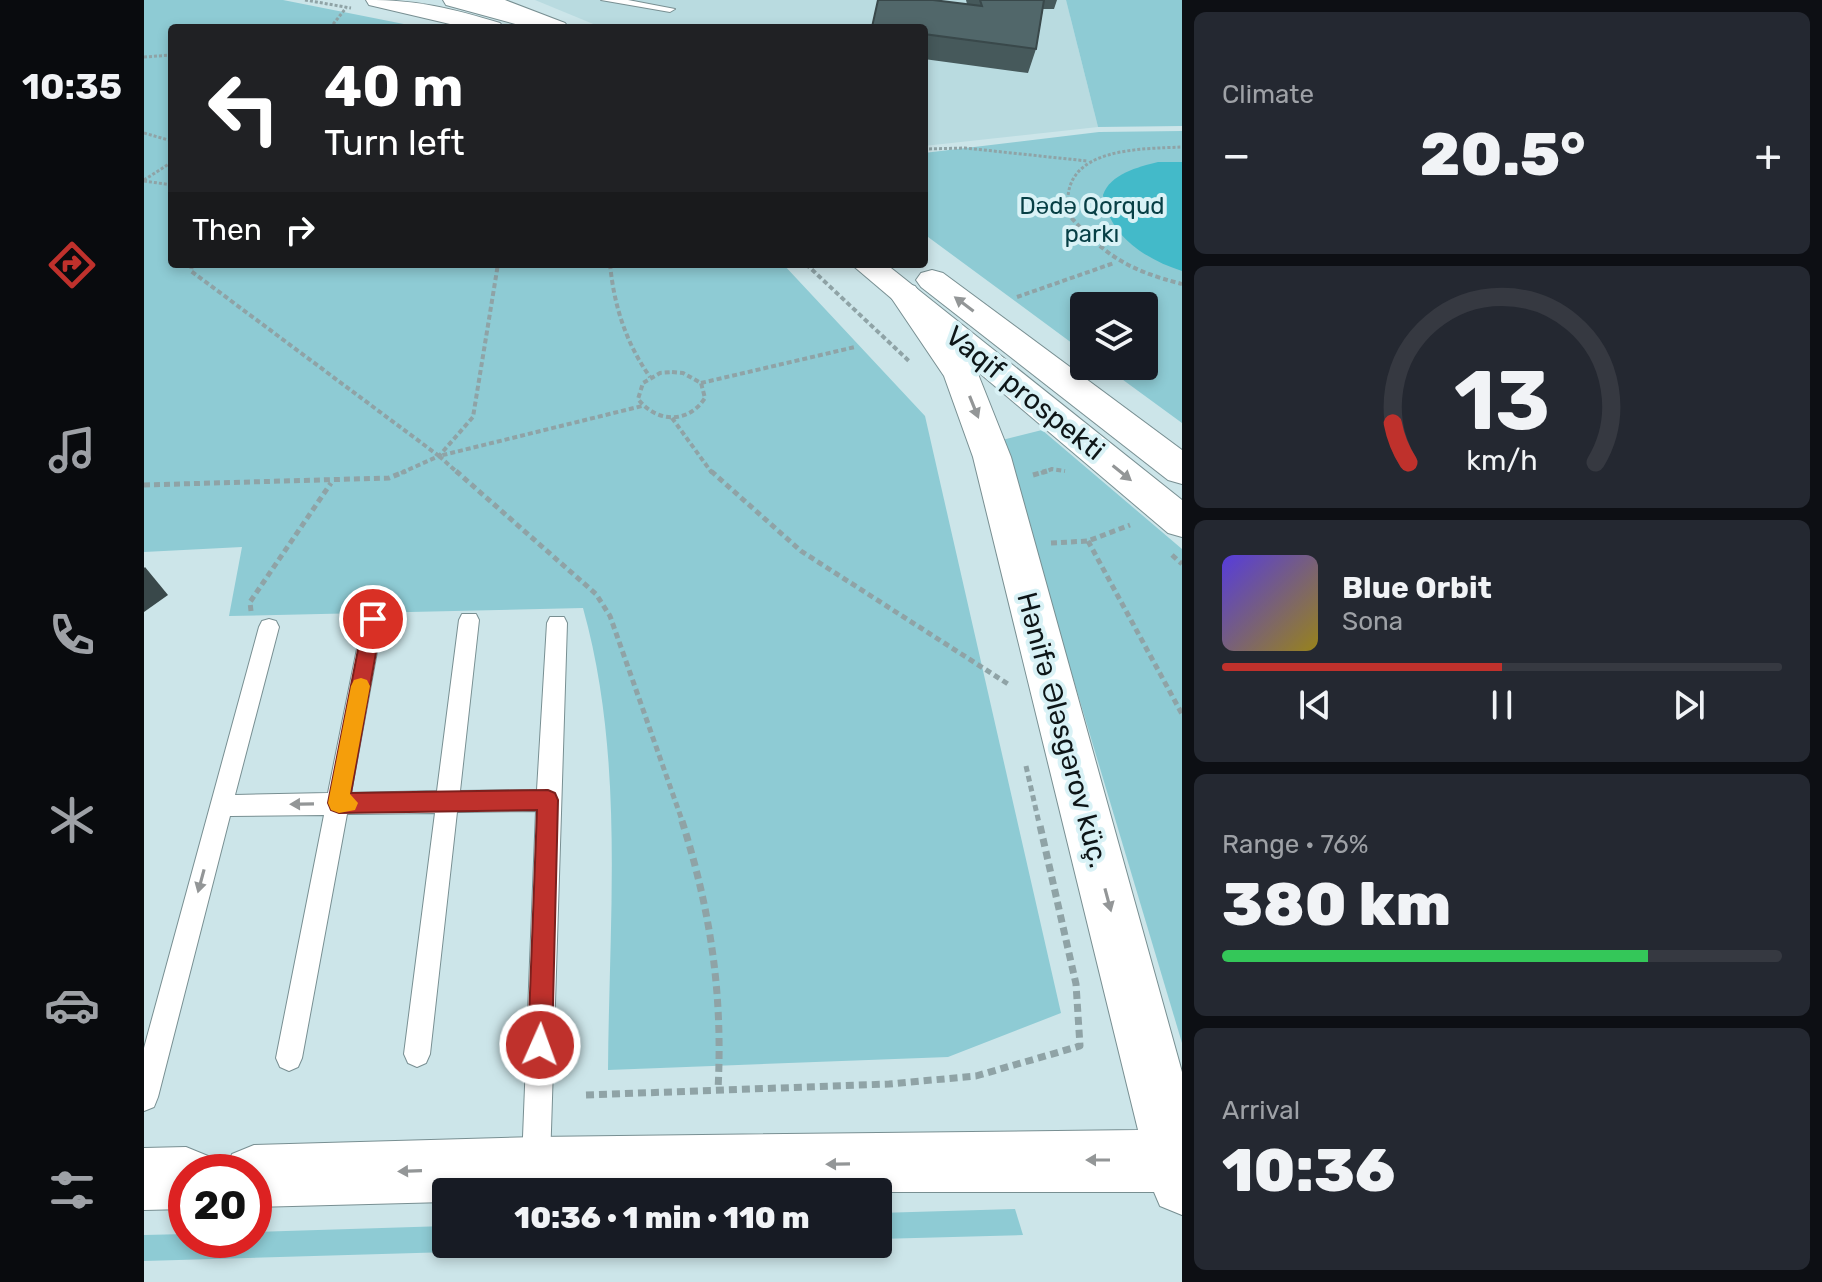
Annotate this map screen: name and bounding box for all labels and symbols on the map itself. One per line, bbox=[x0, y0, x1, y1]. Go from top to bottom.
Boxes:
park label: Dədə Qorqud parkı bbox=[1019, 192, 1165, 248]
one-way arrow bbox=[953, 296, 975, 312]
street label: Vaqif prospekti bbox=[939, 319, 1111, 467]
one-way arrow bbox=[968, 395, 981, 419]
one-way arrow bbox=[1112, 464, 1132, 481]
pin bbox=[339, 585, 407, 653]
street label: Hənifə Ələsgərov küç. bbox=[1010, 589, 1116, 871]
one-way arrow bbox=[289, 798, 314, 810]
one-way arrow bbox=[194, 869, 206, 894]
one-way arrow bbox=[1103, 888, 1115, 913]
position arrow bbox=[498, 1003, 582, 1087]
speed limit sign: 20 bbox=[168, 1154, 272, 1258]
one-way arrow bbox=[1085, 1154, 1110, 1166]
one-way arrow bbox=[825, 1157, 850, 1170]
one-way arrow bbox=[397, 1165, 422, 1178]

